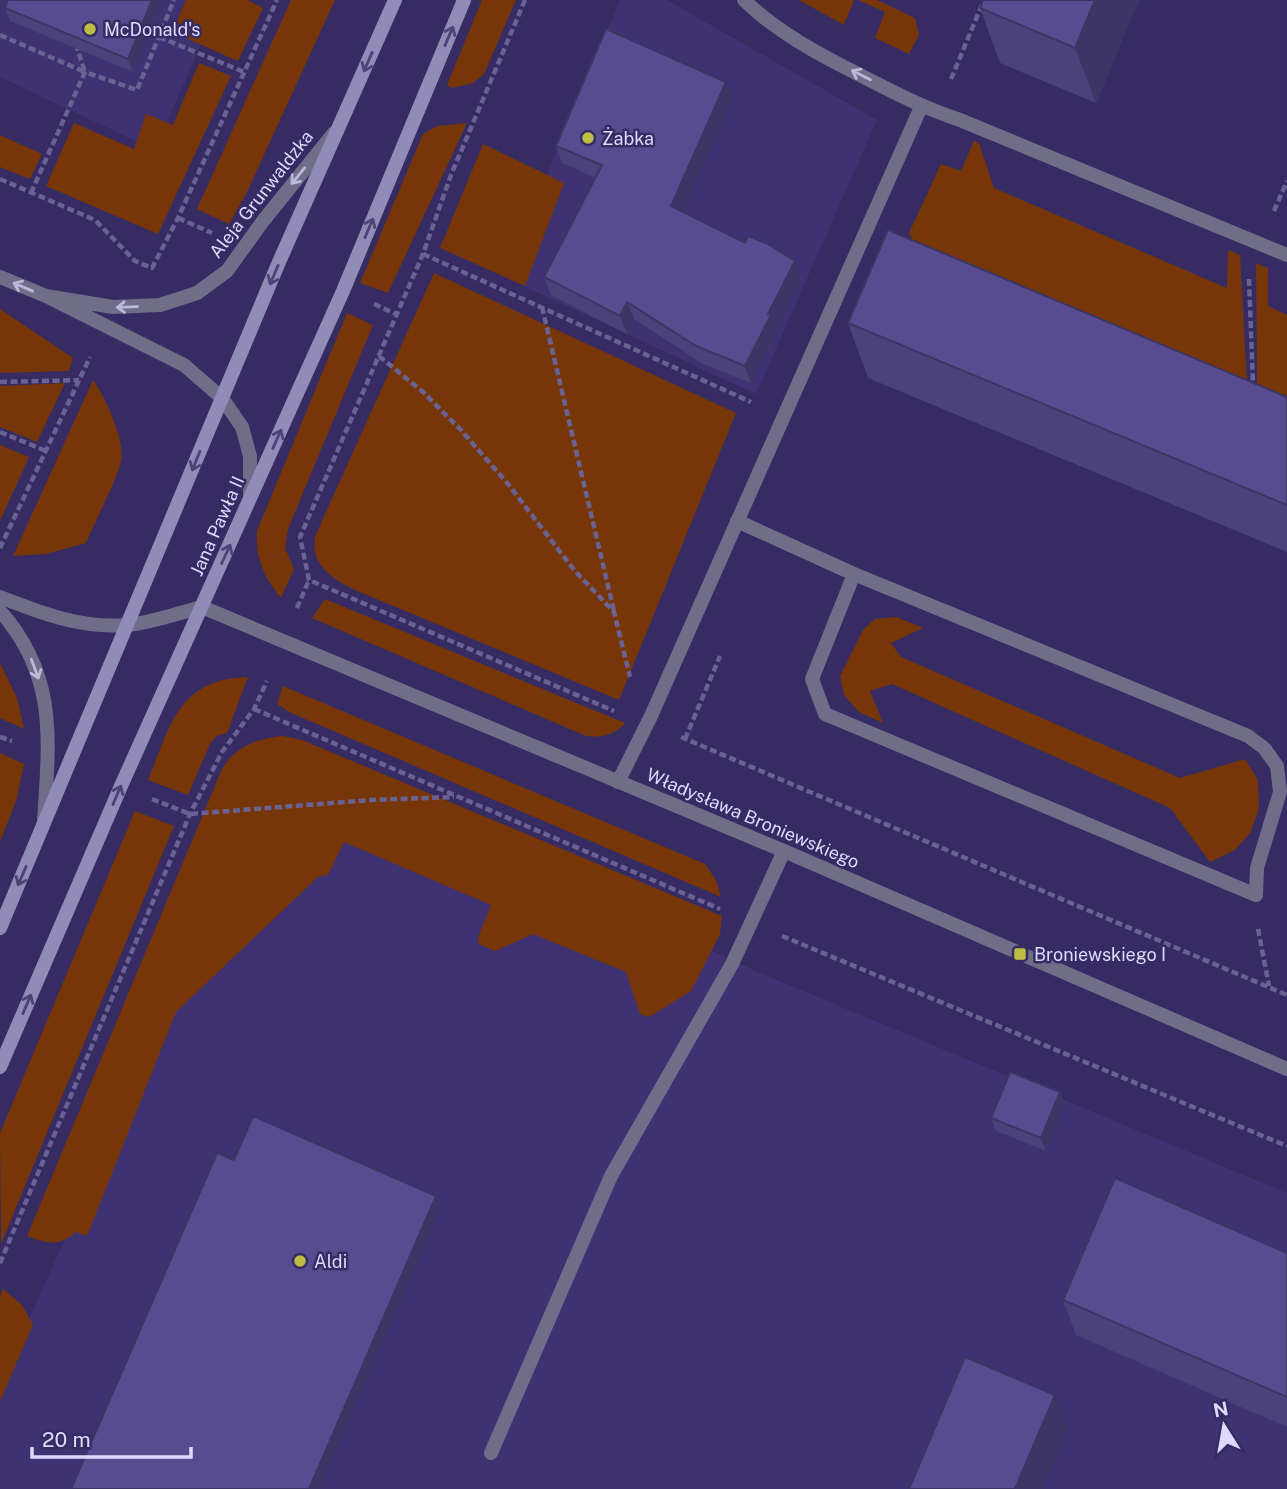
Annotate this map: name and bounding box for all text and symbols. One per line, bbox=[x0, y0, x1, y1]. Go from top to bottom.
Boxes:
place label: McDonald's bbox=[104, 19, 200, 40]
marker: McDonald's bbox=[82, 21, 98, 37]
one-way arrow bbox=[443, 26, 456, 47]
one-way arrow bbox=[361, 50, 374, 72]
one-way arrow bbox=[851, 68, 872, 82]
street label: Aleja Grunwaldzka bbox=[205, 126, 317, 262]
place label: Żabka bbox=[602, 127, 654, 149]
marker: Żabka bbox=[580, 130, 596, 146]
one-way arrow bbox=[291, 167, 306, 185]
one-way arrow bbox=[363, 217, 376, 239]
one-way arrow bbox=[266, 264, 279, 285]
one-way arrow bbox=[13, 279, 34, 292]
one-way arrow bbox=[116, 300, 139, 313]
one-way arrow bbox=[271, 429, 284, 450]
one-way arrow bbox=[189, 450, 202, 471]
street label: Jana Pawła II bbox=[186, 473, 248, 579]
one-way arrow bbox=[220, 544, 233, 565]
one-way arrow bbox=[30, 657, 42, 679]
street label: Władysława Broniewskiego bbox=[643, 764, 863, 872]
one-way arrow bbox=[111, 785, 124, 806]
one-way arrow bbox=[15, 864, 28, 886]
place label: Broniewskiego I bbox=[1034, 944, 1166, 965]
marker: Broniewskiego I bbox=[1012, 946, 1028, 962]
one-way arrow bbox=[21, 994, 34, 1015]
place label: Aldi bbox=[314, 1251, 347, 1272]
marker: Aldi bbox=[292, 1253, 308, 1269]
north arrow bbox=[1189, 1391, 1259, 1461]
text: N bbox=[1211, 1397, 1230, 1422]
scale bar bbox=[32, 1416, 191, 1460]
text: 20 m bbox=[42, 1427, 91, 1452]

